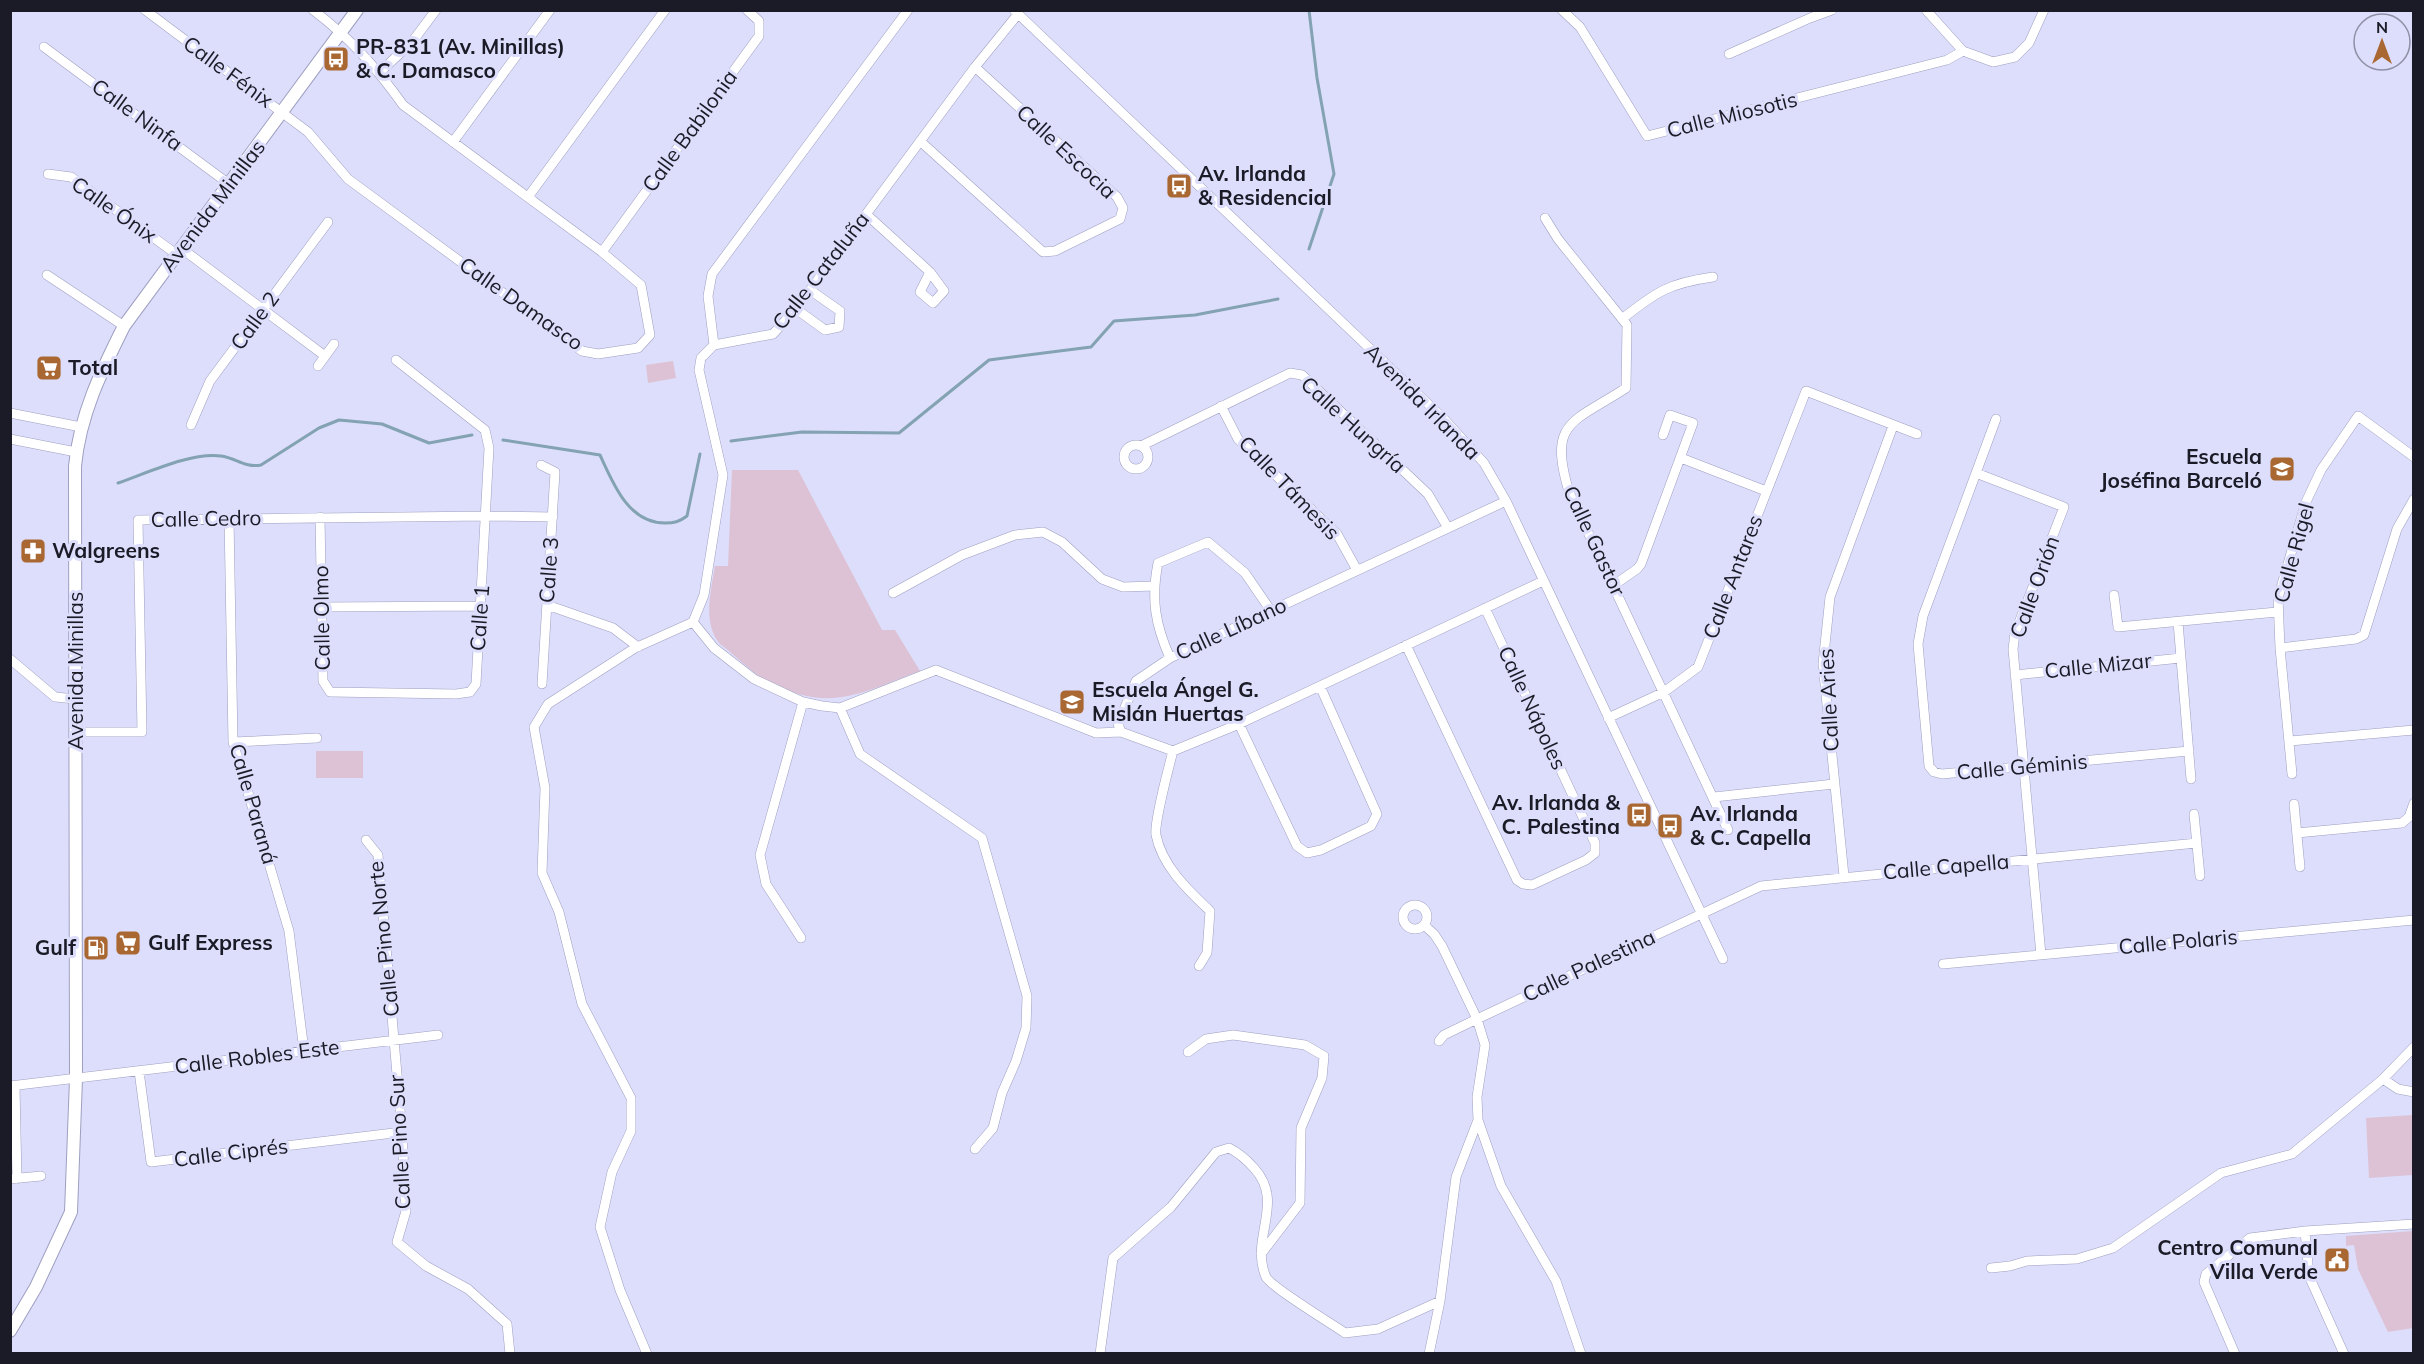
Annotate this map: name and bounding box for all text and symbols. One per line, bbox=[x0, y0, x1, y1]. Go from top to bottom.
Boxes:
north arrow bbox=[2352, 12, 2412, 72]
text: N bbox=[2376, 17, 2388, 37]
street label: Calle Fénix bbox=[179, 30, 279, 113]
place label: PR-831 (Av. Minillas) & C. Damasco bbox=[356, 33, 565, 83]
bus stop icon: PR-831 (Av. Minillas) & C. Damasco bbox=[321, 44, 351, 74]
street label: Calle Babilonia bbox=[636, 64, 742, 197]
street label: Calle Ninfa bbox=[87, 72, 188, 156]
street label: Calle Miosotis bbox=[1664, 85, 1800, 143]
street label: Calle Escocia bbox=[1012, 99, 1122, 204]
street label: Avenida Minillas bbox=[154, 134, 270, 277]
place label: Av. Irlanda & Residencial bbox=[1198, 160, 1332, 210]
street label: Calle Ónix bbox=[67, 170, 162, 248]
bus stop icon: Av. Irlanda & Residencial bbox=[1164, 171, 1194, 201]
street label: Calle Cataluña bbox=[766, 206, 874, 334]
street label: Calle Damasco bbox=[455, 251, 589, 356]
street label: Calle 2 bbox=[224, 286, 284, 355]
street label: Avenida Irlanda bbox=[1359, 338, 1486, 465]
supermarket icon: Total bbox=[34, 353, 64, 383]
place label: Total bbox=[68, 354, 118, 380]
street label: Calle Hungría bbox=[1296, 370, 1411, 478]
street label: Calle Támesis bbox=[1234, 430, 1346, 545]
place label: Escuela Joséfina Barceló bbox=[2100, 443, 2262, 493]
school or university icon: Escuela Joséfina Barceló bbox=[2267, 454, 2297, 484]
street label: Calle Gastor bbox=[1558, 481, 1632, 600]
street label: Calle Rigel bbox=[2267, 500, 2319, 605]
street label: Calle Cedro bbox=[150, 504, 262, 532]
street label: Calle Antares bbox=[1697, 511, 1768, 642]
street label: Calle Orión bbox=[2004, 532, 2065, 641]
pharmacy icon: Walgreens bbox=[18, 536, 48, 566]
street label: Calle 3 bbox=[533, 536, 563, 604]
place label: Walgreens bbox=[52, 537, 160, 563]
street label: Calle Olmo bbox=[307, 565, 335, 671]
street label: Calle 1 bbox=[464, 584, 494, 652]
street label: Calle Líbano bbox=[1171, 591, 1290, 665]
street label: Avenida Minillas bbox=[62, 592, 88, 750]
street label: Calle Nápoles bbox=[1493, 642, 1573, 773]
street label: Calle Mizar bbox=[2043, 646, 2153, 684]
street label: Calle Aries bbox=[1812, 648, 1844, 752]
place label: Escuela Ángel G. Mislán Huertas bbox=[1092, 676, 1259, 726]
school or university icon: Escuela Ángel G. Mislán Huertas bbox=[1057, 687, 1087, 717]
street label: Calle Paraná bbox=[224, 740, 284, 867]
street label: Calle Géminis bbox=[1955, 747, 2089, 785]
place label: Av. Irlanda & C. Palestina bbox=[1492, 789, 1621, 839]
bus stop icon: Av. Irlanda & C. Palestina bbox=[1624, 800, 1654, 830]
place label: Av. Irlanda & C. Capella bbox=[1690, 800, 1811, 850]
bus stop icon: Av. Irlanda & C. Capella bbox=[1655, 811, 1685, 841]
street label: Calle Capella bbox=[1882, 848, 2010, 884]
street label: Calle Pino Norte bbox=[362, 860, 404, 1018]
street label: Calle Palestina bbox=[1518, 923, 1659, 1007]
street label: Calle Polaris bbox=[2117, 923, 2238, 959]
supermarket icon: Gulf Express bbox=[113, 928, 143, 958]
place label: Gulf Express bbox=[148, 929, 273, 955]
fuel station icon: Gulf bbox=[81, 933, 111, 963]
place label: Gulf bbox=[35, 934, 77, 960]
street label: Calle Robles Este bbox=[173, 1033, 341, 1079]
street label: Calle Pino Sur bbox=[382, 1074, 416, 1210]
street label: Calle Ciprés bbox=[172, 1132, 289, 1172]
place label: Centro Comunal Villa Verde bbox=[2157, 1234, 2318, 1284]
public building icon: Centro Comunal Villa Verde bbox=[2322, 1245, 2352, 1275]

